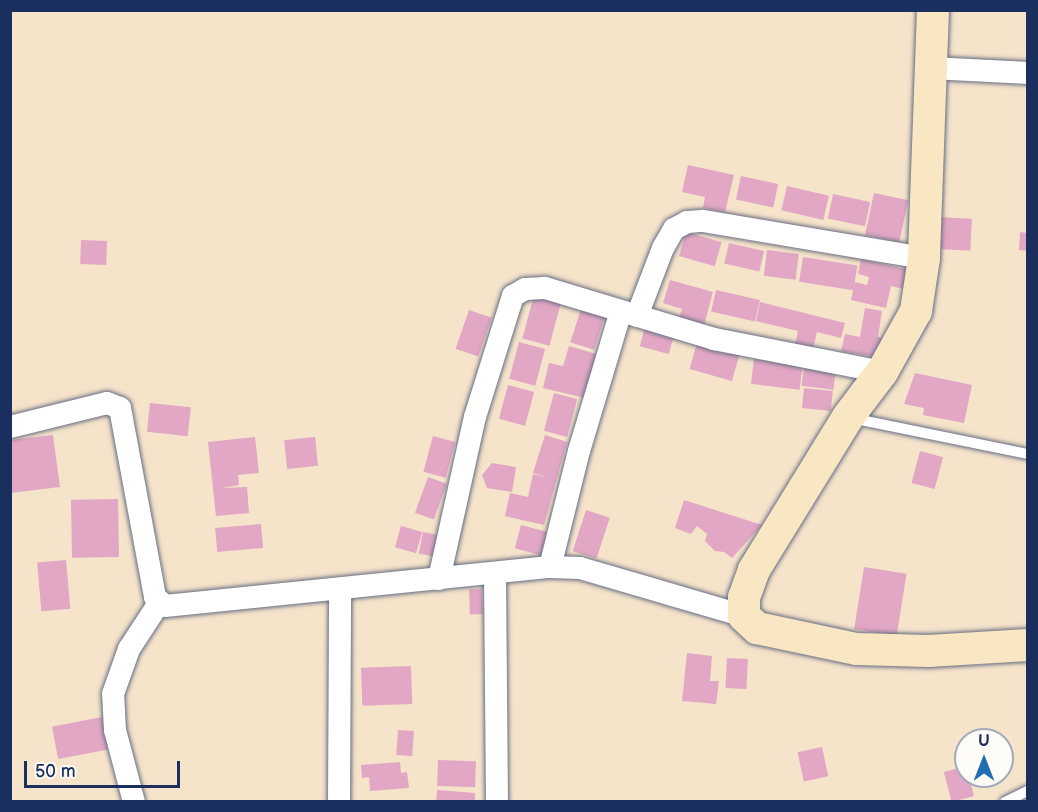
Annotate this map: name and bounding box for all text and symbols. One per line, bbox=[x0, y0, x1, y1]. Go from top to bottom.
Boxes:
north arrow bbox=[954, 728, 1014, 788]
text: U bbox=[978, 732, 990, 751]
scale bar bbox=[27, 749, 183, 787]
text: 50 m bbox=[35, 761, 76, 782]

